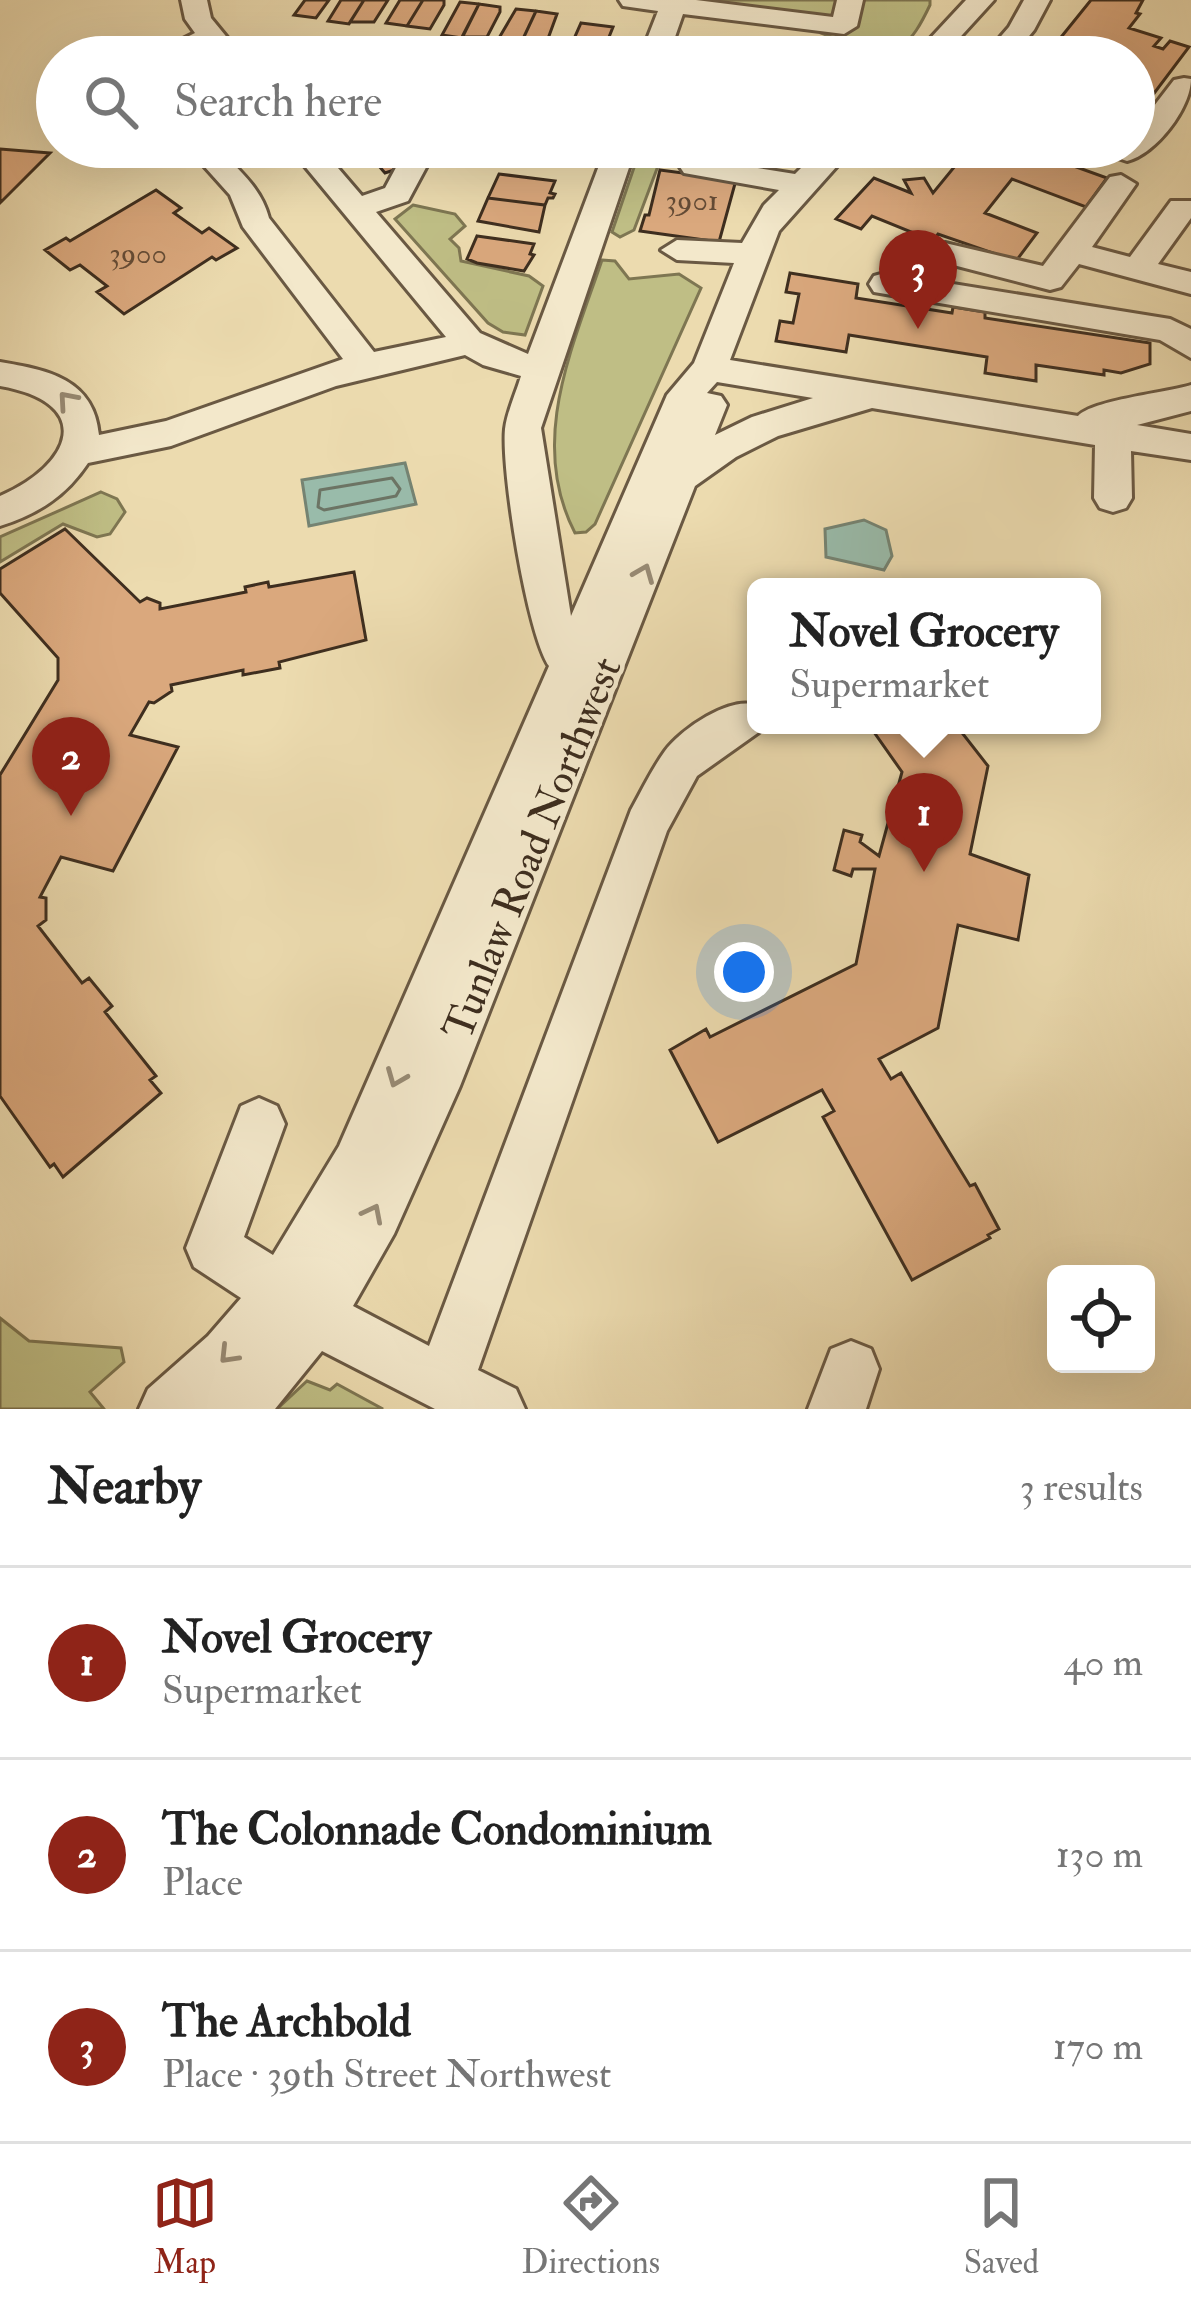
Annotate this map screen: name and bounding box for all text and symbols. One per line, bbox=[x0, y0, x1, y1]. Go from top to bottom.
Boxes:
search box bbox=[36, 36, 1155, 168]
icon: search bbox=[78, 69, 144, 135]
text: Search here bbox=[174, 74, 382, 130]
house number: 3901 bbox=[666, 182, 718, 219]
pin: 3 bbox=[879, 230, 957, 329]
house number: 3900 bbox=[109, 235, 167, 272]
one-way arrow bbox=[60, 391, 81, 413]
one-way arrow bbox=[630, 564, 654, 585]
popup bbox=[747, 578, 1101, 734]
text: Novel Grocery bbox=[790, 604, 1058, 660]
street label: Tunlaw Road Northwest bbox=[432, 650, 633, 1048]
text: Supermarket bbox=[790, 660, 989, 709]
pin: 2 bbox=[32, 717, 110, 816]
pin: 1 bbox=[885, 773, 963, 872]
your location bbox=[714, 942, 774, 1002]
one-way arrow bbox=[386, 1067, 410, 1088]
one-way arrow bbox=[359, 1205, 382, 1226]
map controls bbox=[1047, 1265, 1155, 1373]
button: locate bbox=[1047, 1265, 1155, 1373]
one-way arrow bbox=[220, 1341, 242, 1362]
text: Nearby bbox=[48, 1455, 201, 1519]
text: 3 results bbox=[1020, 1463, 1143, 1512]
text: Novel Grocery bbox=[162, 1610, 431, 1666]
text: 1 bbox=[80, 1638, 94, 1687]
text: 40 m bbox=[1064, 1638, 1143, 1687]
text: Supermarket bbox=[162, 1666, 362, 1715]
text: The Colonnade Condominium bbox=[162, 1802, 712, 1858]
text: 2 bbox=[77, 1830, 97, 1879]
text: 130 m bbox=[1056, 1830, 1143, 1879]
text: Place bbox=[162, 1858, 243, 1907]
text: The Archbold bbox=[162, 1994, 411, 2050]
text: 3 bbox=[80, 2022, 94, 2071]
text: 170 m bbox=[1053, 2022, 1143, 2071]
text: Place · 39th Street Northwest bbox=[162, 2050, 611, 2099]
tab: Map bbox=[152, 2170, 218, 2283]
tab: Directions bbox=[522, 2170, 660, 2283]
tab: Saved bbox=[964, 2170, 1039, 2283]

